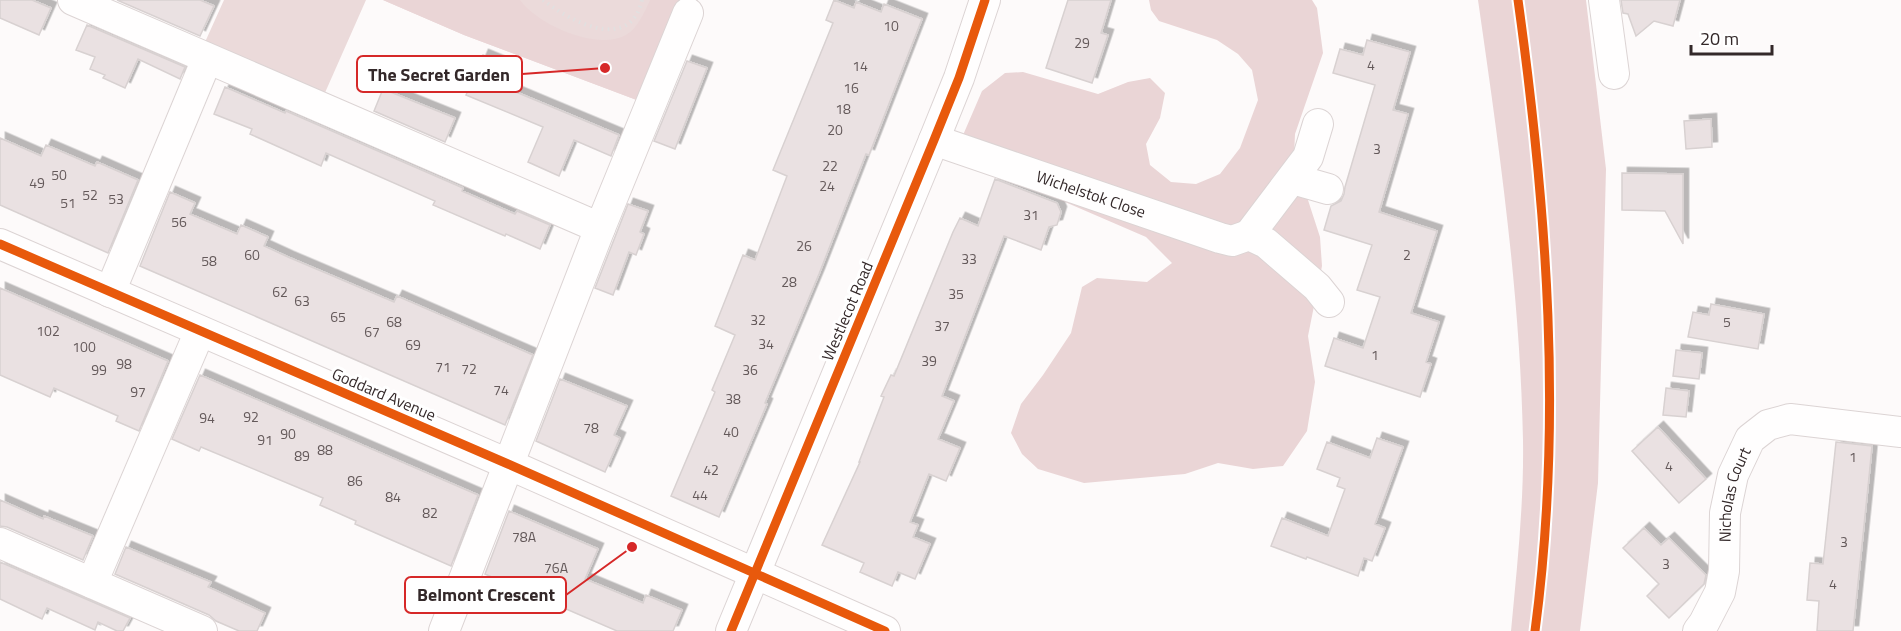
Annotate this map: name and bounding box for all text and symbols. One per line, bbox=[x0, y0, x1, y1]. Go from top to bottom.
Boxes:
house number: 10 bbox=[883, 15, 899, 36]
scale bar bbox=[1691, 18, 1772, 56]
text: 20 m bbox=[1700, 25, 1739, 52]
house number: 29 bbox=[1074, 32, 1090, 53]
house number: 4 bbox=[1367, 54, 1375, 75]
house number: 14 bbox=[852, 55, 868, 76]
callout: The Secret Garden bbox=[357, 56, 522, 92]
text: The Secret Garden bbox=[368, 61, 510, 88]
house number: 16 bbox=[843, 77, 859, 98]
house number: 18 bbox=[835, 98, 851, 119]
house number: 20 bbox=[827, 119, 843, 140]
house number: 3 bbox=[1373, 138, 1381, 159]
house number: 22 bbox=[822, 155, 838, 176]
house number: 50 bbox=[51, 164, 67, 185]
street label: Wichelstok Close bbox=[1033, 164, 1149, 224]
house number: 49 bbox=[29, 172, 45, 193]
house number: 24 bbox=[819, 175, 835, 196]
house number: 52 bbox=[82, 184, 98, 205]
house number: 53 bbox=[108, 188, 124, 209]
house number: 51 bbox=[60, 192, 76, 213]
house number: 31 bbox=[1023, 204, 1039, 225]
house number: 56 bbox=[171, 211, 187, 232]
house number: 26 bbox=[796, 235, 812, 256]
house number: 60 bbox=[244, 244, 260, 265]
house number: 2 bbox=[1403, 244, 1411, 265]
house number: 33 bbox=[961, 248, 977, 269]
house number: 58 bbox=[201, 250, 217, 271]
street label: Westlecot Road bbox=[815, 258, 879, 364]
house number: 28 bbox=[781, 271, 797, 292]
house number: 62 bbox=[272, 281, 288, 302]
house number: 35 bbox=[948, 283, 964, 304]
house number: 63 bbox=[294, 290, 310, 311]
house number: 65 bbox=[330, 306, 346, 327]
house number: 32 bbox=[750, 309, 766, 330]
house number: 68 bbox=[386, 311, 402, 332]
house number: 5 bbox=[1723, 311, 1731, 332]
house number: 37 bbox=[934, 315, 950, 336]
house number: 102 bbox=[36, 320, 60, 341]
house number: 67 bbox=[364, 321, 380, 342]
house number: 34 bbox=[758, 333, 774, 354]
house number: 69 bbox=[405, 334, 421, 355]
house number: 100 bbox=[72, 336, 96, 357]
house number: 1 bbox=[1371, 344, 1379, 365]
house number: 39 bbox=[921, 350, 937, 371]
house number: 98 bbox=[116, 353, 132, 374]
house number: 71 bbox=[435, 356, 451, 377]
house number: 72 bbox=[461, 358, 477, 379]
house number: 99 bbox=[91, 359, 107, 380]
house number: 36 bbox=[742, 359, 758, 380]
street label: Goddard Avenue bbox=[328, 361, 440, 427]
house number: 74 bbox=[493, 379, 509, 400]
house number: 97 bbox=[130, 381, 146, 402]
house number: 38 bbox=[725, 388, 741, 409]
house number: 92 bbox=[243, 406, 259, 427]
house number: 94 bbox=[199, 407, 215, 428]
house number: 78 bbox=[583, 417, 599, 438]
house number: 40 bbox=[723, 421, 739, 442]
house number: 90 bbox=[280, 423, 296, 444]
house number: 91 bbox=[257, 429, 273, 450]
house number: 88 bbox=[317, 439, 333, 460]
street label: Nicholas Court bbox=[1712, 443, 1757, 542]
house number: 89 bbox=[294, 445, 310, 466]
house number: 1 bbox=[1849, 446, 1857, 467]
house number: 4 bbox=[1665, 455, 1673, 476]
house number: 42 bbox=[703, 459, 719, 480]
house number: 86 bbox=[347, 470, 363, 491]
house number: 44 bbox=[692, 484, 708, 505]
house number: 84 bbox=[385, 486, 401, 507]
house number: 82 bbox=[422, 502, 438, 523]
house number: 78A bbox=[512, 526, 537, 547]
house number: 3 bbox=[1840, 531, 1848, 552]
house number: 3 bbox=[1662, 553, 1670, 574]
house number: 76A bbox=[544, 557, 569, 578]
house number: 4 bbox=[1829, 573, 1837, 594]
callout: Belmont Crescent bbox=[405, 577, 566, 613]
text: Belmont Crescent bbox=[417, 581, 555, 608]

